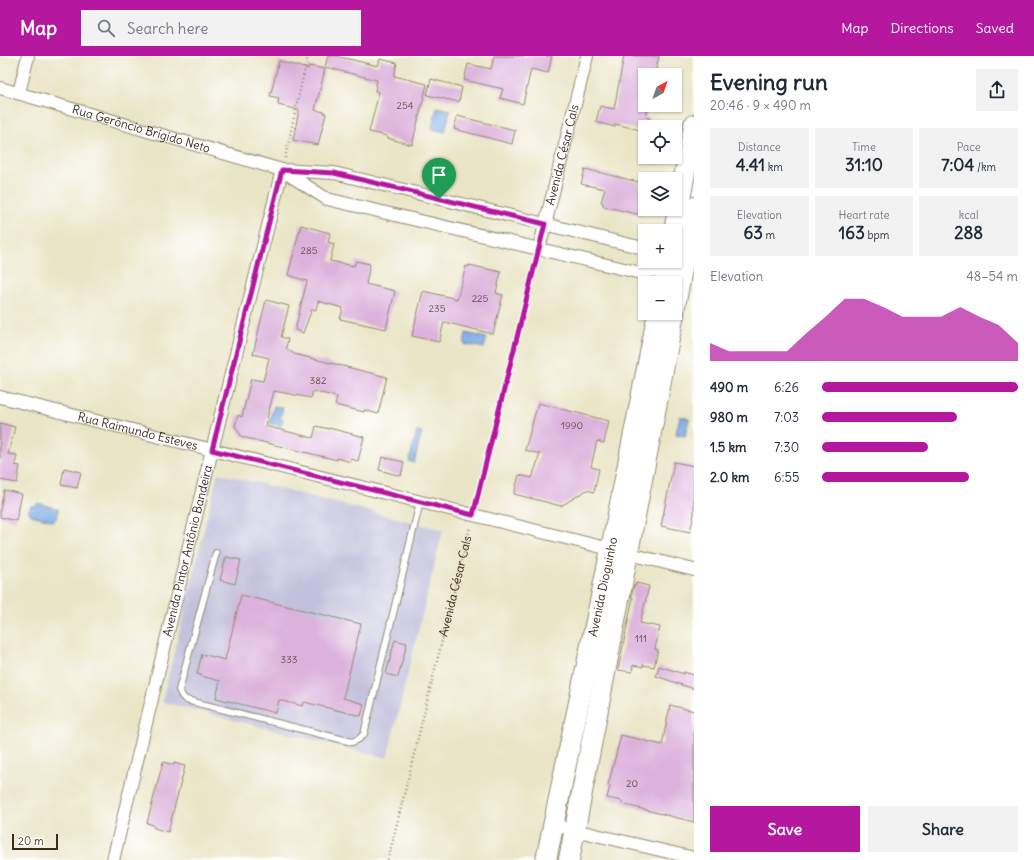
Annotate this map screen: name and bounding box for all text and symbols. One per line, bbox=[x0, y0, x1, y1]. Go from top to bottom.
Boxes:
search box bbox=[81, 10, 361, 46]
text: Map bbox=[20, 16, 57, 40]
icon: search bbox=[95, 17, 117, 39]
text: Search here bbox=[127, 19, 208, 38]
text: Map bbox=[841, 19, 868, 37]
text: Directions bbox=[890, 19, 954, 37]
text: Saved bbox=[976, 19, 1014, 37]
north arrow bbox=[638, 68, 682, 112]
map controls bbox=[638, 68, 682, 320]
text: Evening run bbox=[710, 68, 828, 96]
button: share bbox=[976, 69, 1018, 111]
text: 20:46 · 9 × 490 m bbox=[710, 97, 811, 114]
house number: 254 bbox=[396, 99, 414, 112]
street label: Rua Gerôncio Brígido Neto bbox=[70, 101, 212, 156]
street label: Avenida César Cals bbox=[542, 103, 582, 207]
button: locate bbox=[638, 120, 682, 164]
text: Distance bbox=[738, 140, 781, 154]
text: Time bbox=[852, 140, 876, 154]
text: Pace bbox=[957, 140, 981, 154]
text: 4.41 bbox=[736, 154, 765, 176]
text: 31:10 bbox=[845, 154, 883, 176]
text: 7:04 bbox=[941, 154, 974, 176]
pin bbox=[422, 158, 456, 199]
text: km bbox=[765, 160, 783, 174]
text: /km bbox=[974, 160, 996, 174]
icon: arrive bbox=[428, 164, 450, 186]
button: layers bbox=[638, 172, 682, 216]
text: Elevation bbox=[737, 208, 782, 222]
text: Heart rate bbox=[838, 208, 890, 222]
text: kcal bbox=[959, 208, 979, 222]
text: 63 bbox=[743, 222, 763, 244]
text: 163 bbox=[839, 222, 865, 244]
text: 288 bbox=[954, 222, 983, 244]
button: + bbox=[638, 224, 682, 268]
text: m bbox=[763, 228, 775, 242]
text: bpm bbox=[865, 228, 889, 242]
house number: 285 bbox=[301, 244, 318, 257]
text: Elevation bbox=[710, 268, 763, 285]
text: 48–54 m bbox=[966, 268, 1018, 285]
button: − bbox=[638, 276, 682, 320]
house number: 225 bbox=[472, 292, 489, 305]
house number: 235 bbox=[429, 302, 446, 315]
house number: 382 bbox=[310, 374, 327, 387]
text: 490 m bbox=[710, 379, 748, 396]
text: 6:26 bbox=[774, 379, 799, 396]
street label: Rua Raimundo Esteves bbox=[76, 409, 199, 453]
text: 980 m bbox=[710, 409, 748, 426]
text: 7:03 bbox=[774, 409, 799, 426]
house number: 1990 bbox=[561, 419, 583, 432]
text: 1.5 km bbox=[710, 439, 746, 456]
text: 7:30 bbox=[774, 439, 799, 456]
street label: Avenida Pintor Antônio Bandeira bbox=[159, 463, 215, 638]
text: 2.0 km bbox=[710, 469, 750, 486]
text: 6:55 bbox=[774, 469, 799, 486]
street label: Avenida César Cals bbox=[435, 534, 475, 638]
street label: Avenida Dioguinho bbox=[585, 535, 620, 638]
house number: 111 bbox=[635, 632, 647, 645]
house number: 333 bbox=[280, 653, 298, 666]
house number: 20 bbox=[626, 777, 638, 790]
button: Save bbox=[710, 806, 860, 852]
button: Share bbox=[868, 806, 1018, 852]
scale bar bbox=[12, 832, 58, 851]
text: 20 m bbox=[18, 834, 44, 848]

